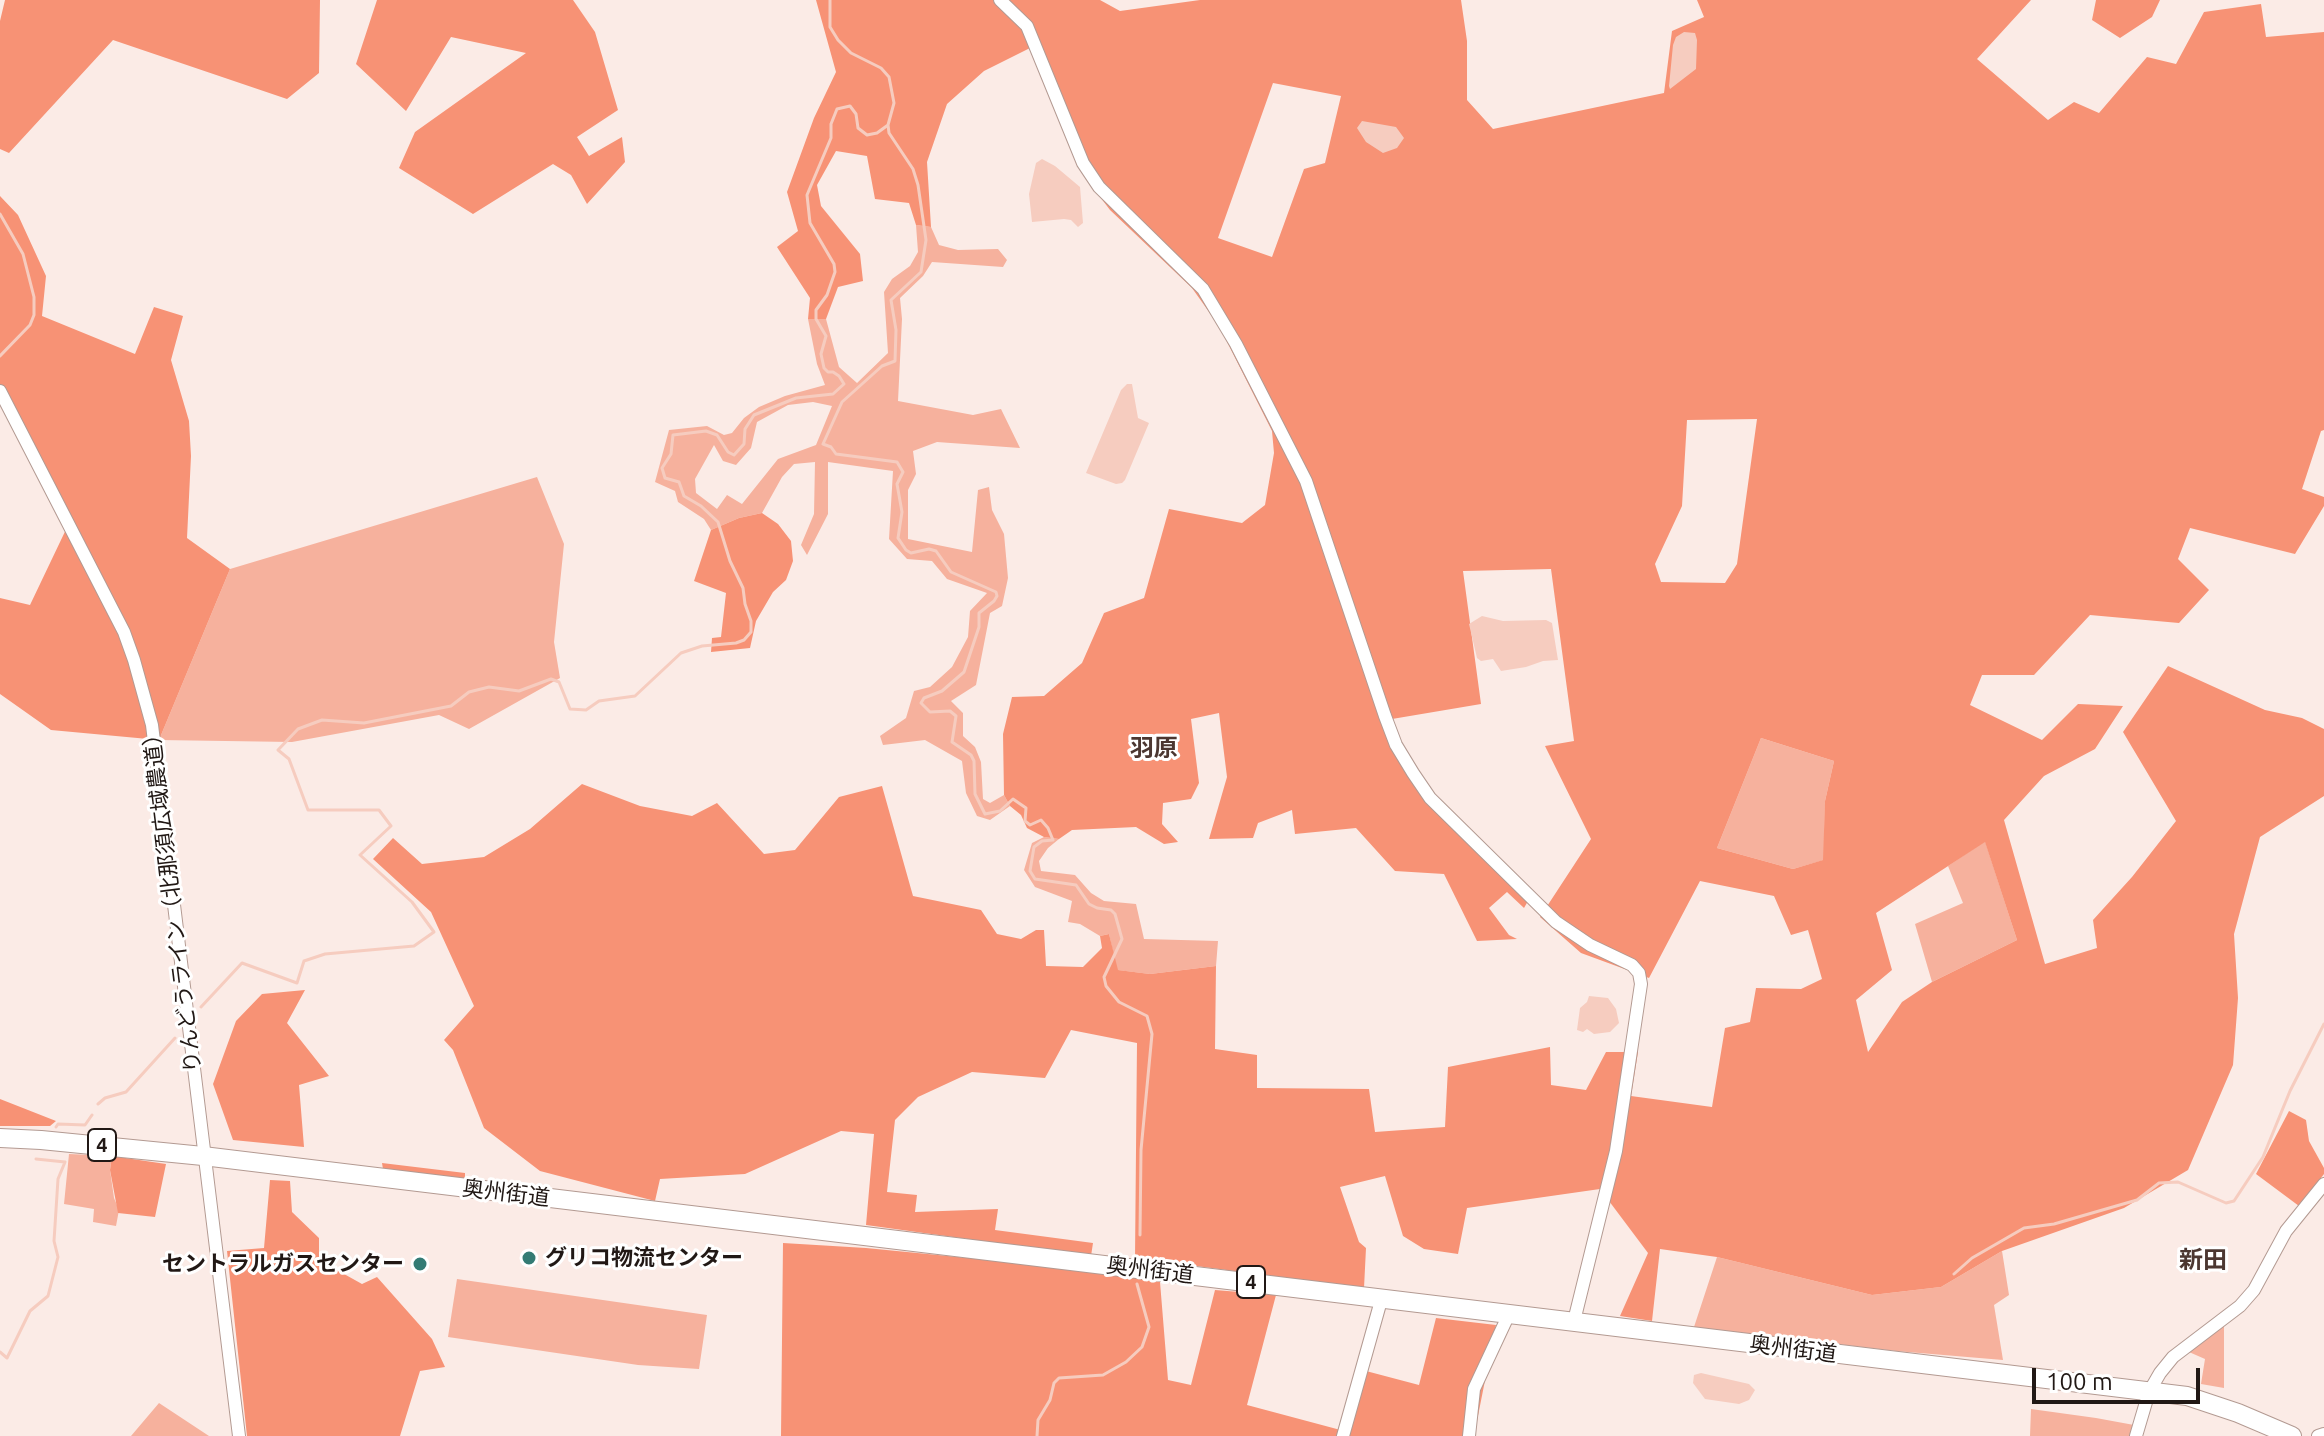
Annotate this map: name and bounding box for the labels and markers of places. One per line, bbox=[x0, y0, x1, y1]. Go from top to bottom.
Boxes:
place label: グリコ物流センター bbox=[545, 1245, 743, 1271]
marker: グリコ物流センター bbox=[520, 1249, 538, 1267]
place label: セントラルガスセンター bbox=[162, 1251, 404, 1277]
marker: セントラルガスセンター bbox=[411, 1255, 429, 1273]

